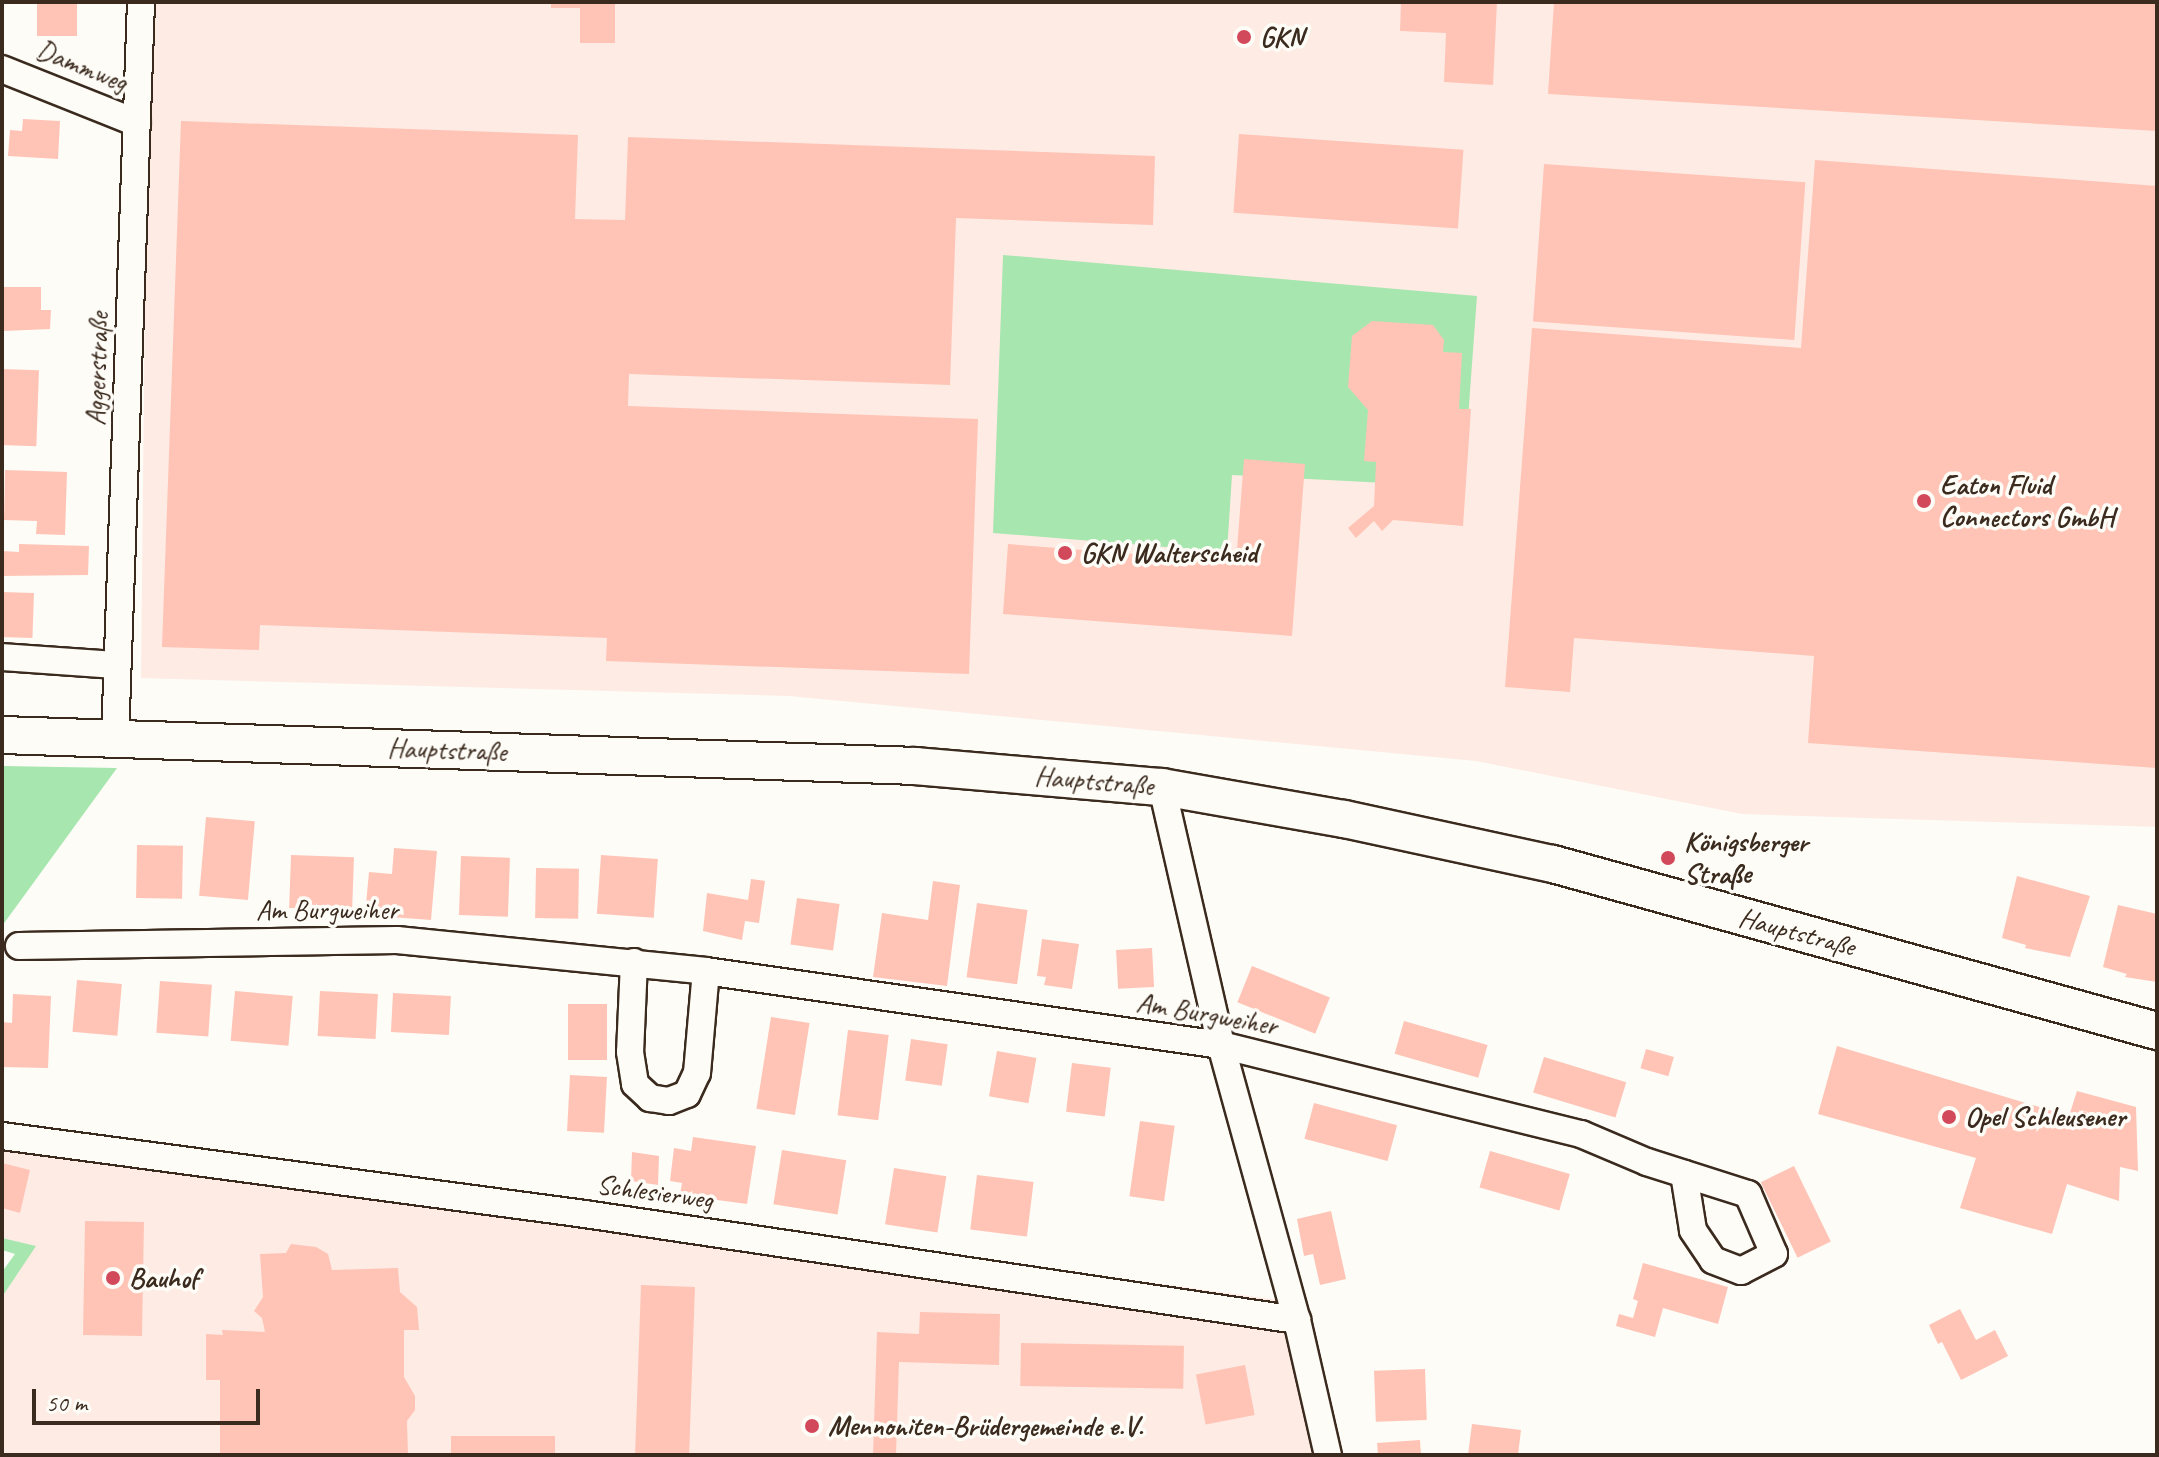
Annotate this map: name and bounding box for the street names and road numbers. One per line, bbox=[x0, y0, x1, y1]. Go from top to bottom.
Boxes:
street label: Dammweg bbox=[32, 33, 132, 99]
street label: Aggerstraße bbox=[78, 312, 116, 426]
street label: Hauptstraße bbox=[387, 731, 507, 769]
street label: Hauptstraße bbox=[1033, 759, 1155, 803]
street label: Am Burgweiher bbox=[256, 893, 398, 927]
street label: Hauptstraße bbox=[1735, 900, 1859, 964]
street label: Am Burgweiher bbox=[1134, 985, 1280, 1043]
street label: Schlesierweg bbox=[595, 1167, 715, 1217]

